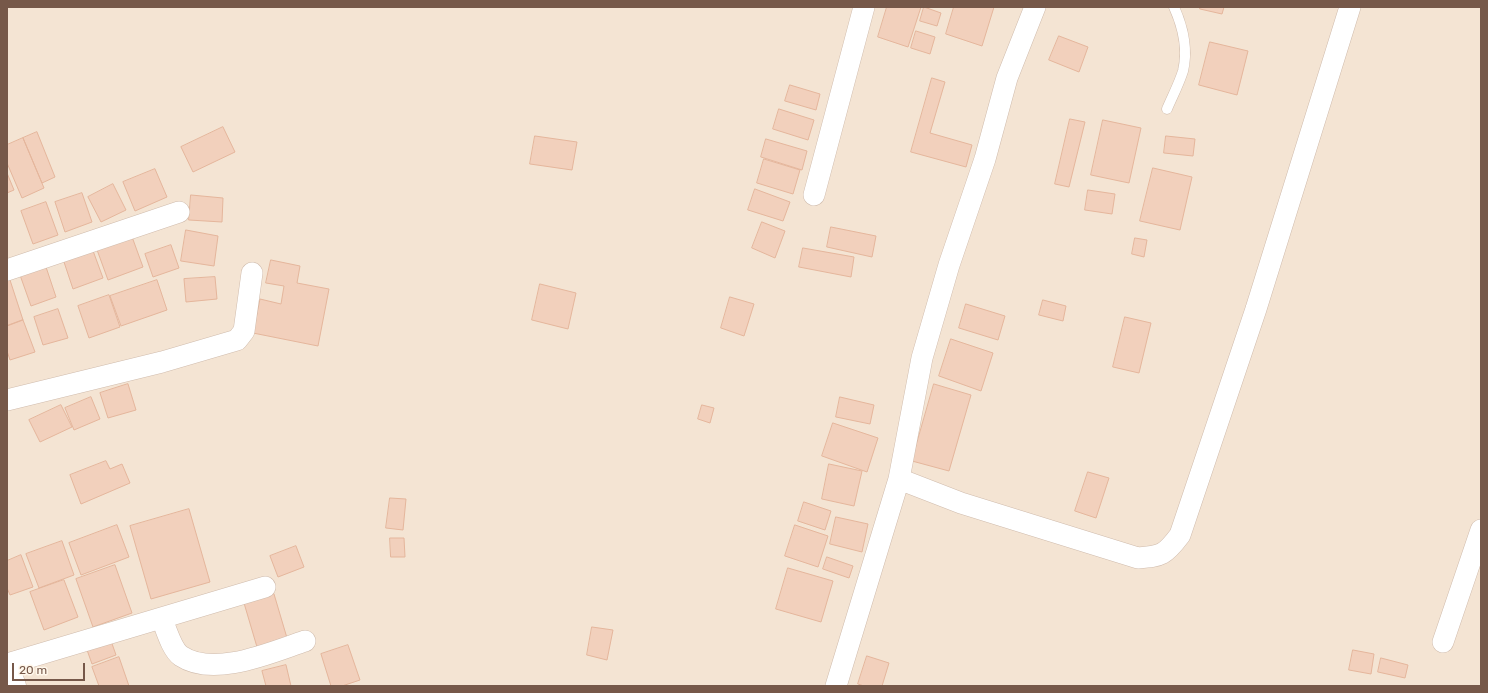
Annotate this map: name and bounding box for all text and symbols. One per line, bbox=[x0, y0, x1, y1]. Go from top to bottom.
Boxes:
scale bar bbox=[14, 655, 87, 681]
text: 20 m bbox=[19, 663, 47, 677]

